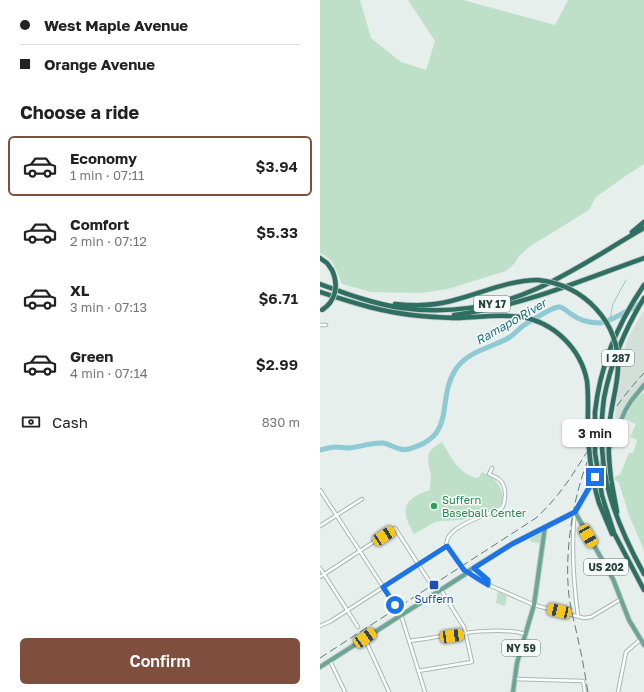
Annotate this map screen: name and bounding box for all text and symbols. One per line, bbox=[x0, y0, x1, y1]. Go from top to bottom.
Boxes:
text: West Maple Avenue bbox=[44, 16, 188, 34]
text: Orange Avenue bbox=[44, 55, 155, 73]
text: Choose a ride bbox=[20, 101, 139, 123]
icon: car bbox=[22, 148, 58, 184]
text: Economy bbox=[70, 149, 137, 167]
text: $3.94 bbox=[256, 157, 298, 175]
text: 1 min · 07:11 bbox=[70, 167, 144, 183]
icon: car bbox=[22, 214, 58, 250]
text: Comfort bbox=[70, 215, 129, 233]
text: $5.33 bbox=[256, 223, 298, 241]
text: 2 min · 07:12 bbox=[70, 233, 147, 249]
icon: car bbox=[22, 280, 58, 316]
text: XL bbox=[70, 281, 89, 299]
text: $6.71 bbox=[258, 289, 298, 307]
water label: Ramapo River bbox=[473, 294, 551, 348]
road number: NY 17 bbox=[474, 296, 510, 312]
text: 3 min · 07:13 bbox=[70, 299, 147, 315]
icon: car bbox=[22, 346, 58, 382]
text: Green bbox=[70, 347, 113, 365]
road number: I 287 bbox=[602, 350, 634, 366]
text: $2.99 bbox=[256, 355, 298, 373]
text: 4 min · 07:14 bbox=[70, 365, 148, 381]
icon: cash bbox=[20, 411, 42, 433]
text: Cash bbox=[52, 413, 88, 431]
text: 830 m bbox=[262, 414, 300, 430]
callout: 3 min bbox=[562, 419, 628, 447]
text: 3 min bbox=[578, 425, 612, 441]
route end bbox=[586, 468, 604, 486]
place label: Suffern Baseball Center bbox=[442, 493, 527, 519]
marker: Suffern Baseball Center bbox=[429, 501, 439, 511]
car bbox=[577, 523, 599, 549]
car bbox=[371, 524, 397, 548]
road number: US 202 bbox=[584, 559, 628, 575]
marker: Suffern bbox=[428, 579, 440, 591]
place label: Suffern bbox=[414, 592, 454, 605]
route start bbox=[386, 596, 404, 614]
car bbox=[546, 602, 572, 620]
car bbox=[352, 626, 378, 650]
car bbox=[439, 628, 465, 644]
button: Confirm bbox=[20, 638, 300, 684]
road number: NY 59 bbox=[502, 640, 540, 656]

